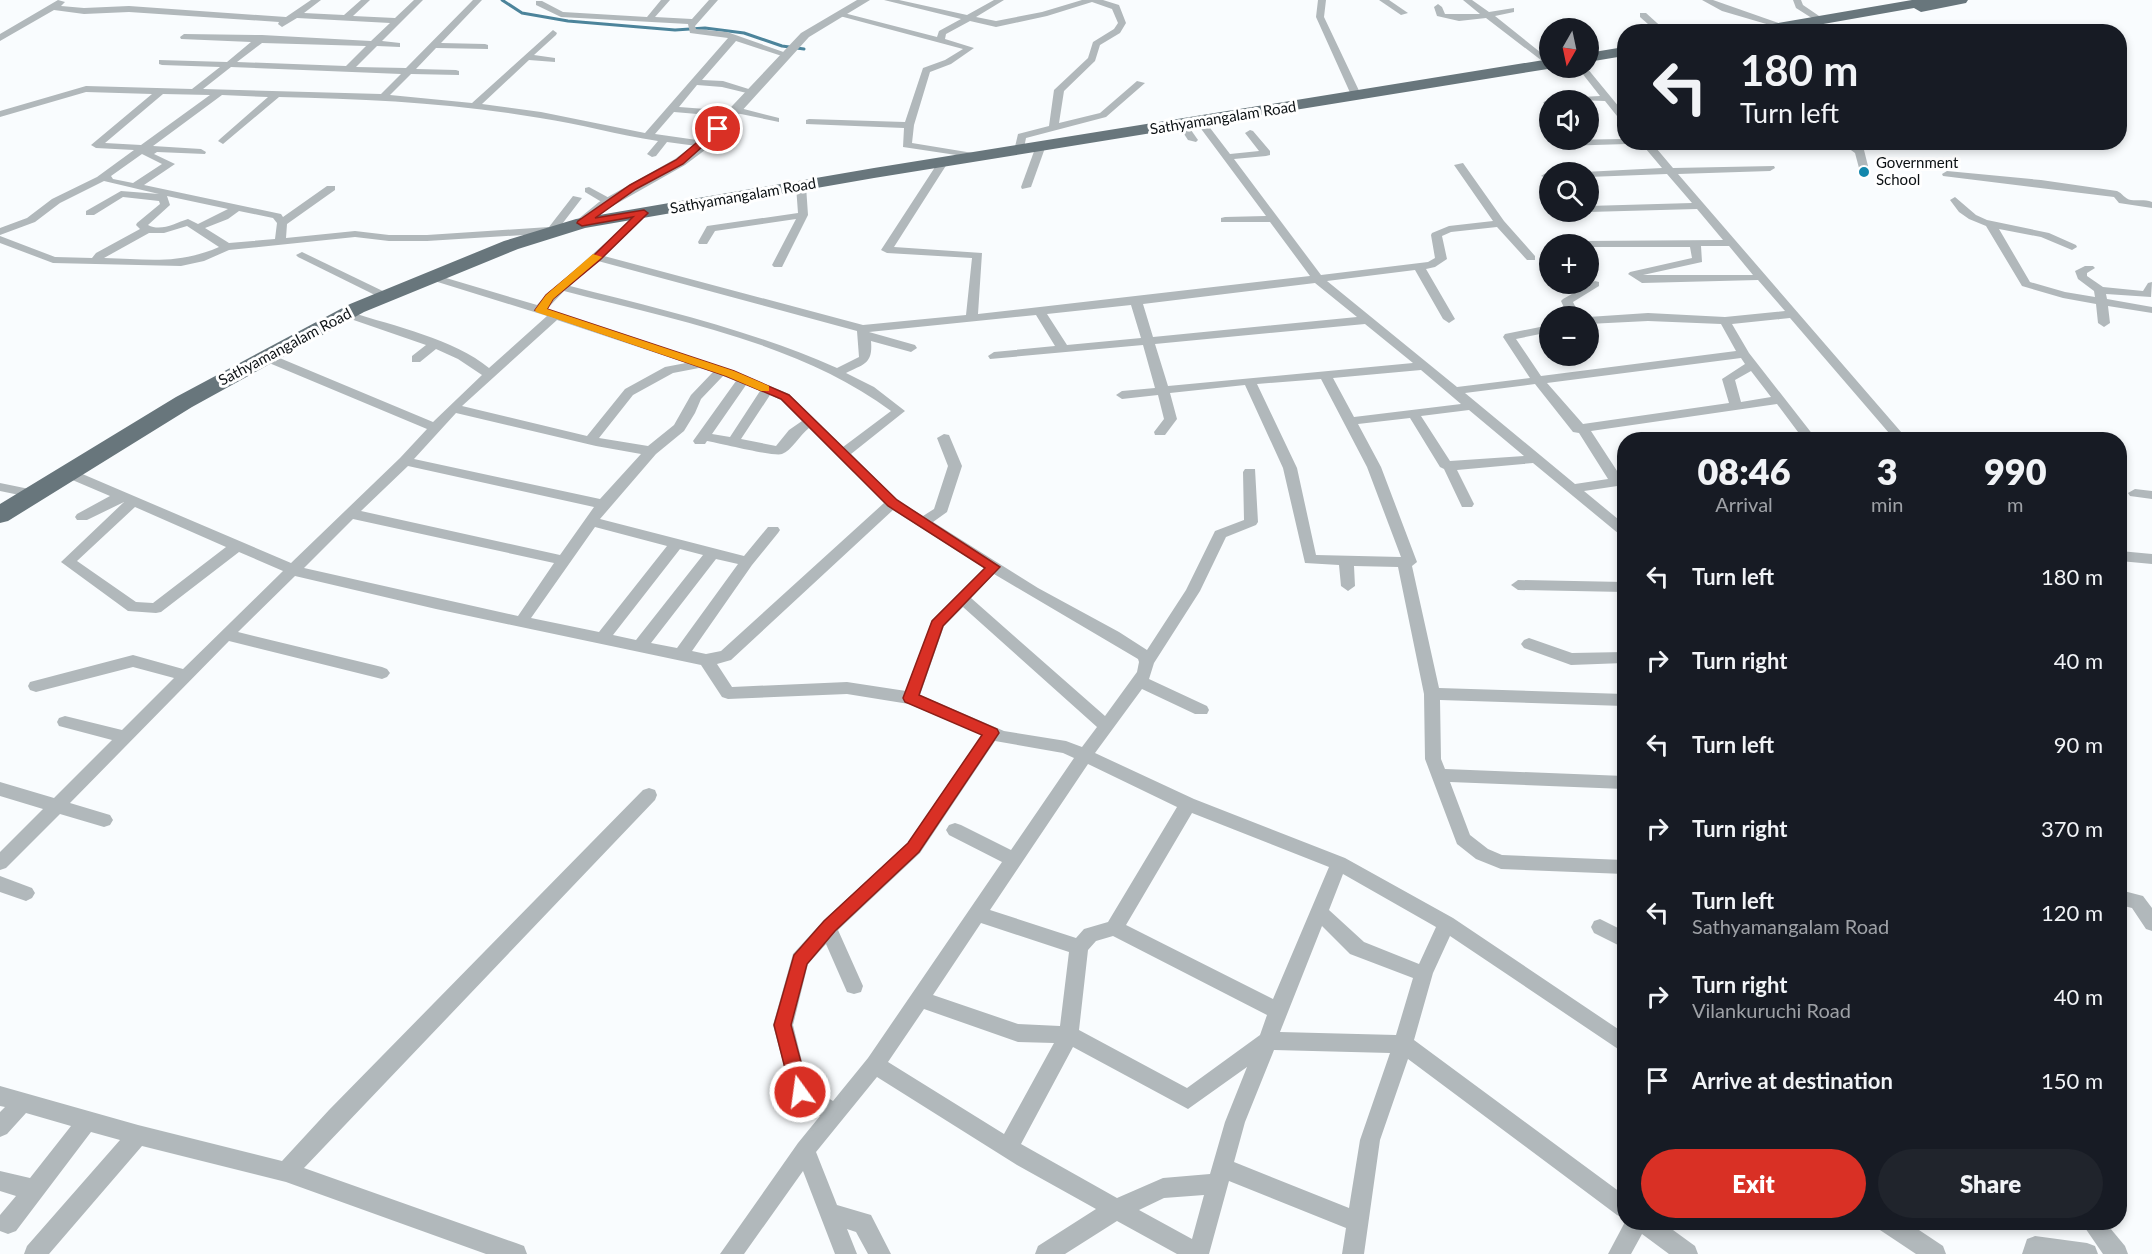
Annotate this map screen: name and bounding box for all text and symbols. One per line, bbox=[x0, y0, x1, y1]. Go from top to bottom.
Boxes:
north arrow bbox=[1539, 18, 1599, 78]
map controls bbox=[1539, 18, 1599, 366]
text: 180 m bbox=[1740, 45, 1858, 95]
icon: left bbox=[1641, 48, 1719, 126]
button: sound bbox=[1539, 90, 1599, 150]
text: Turn left bbox=[1740, 96, 1839, 129]
street label: Sathyamangalam Road bbox=[1148, 97, 1297, 137]
pin bbox=[692, 103, 743, 154]
icon: arrive bbox=[701, 112, 734, 145]
place label: Government School bbox=[1876, 153, 1959, 188]
button: search bbox=[1539, 162, 1599, 222]
marker: Government School bbox=[1857, 165, 1871, 179]
street label: Sathyamangalam Road bbox=[668, 173, 817, 217]
button: + bbox=[1539, 234, 1599, 294]
street label: Sathyamangalam Road bbox=[215, 303, 354, 389]
button: − bbox=[1539, 306, 1599, 366]
text: 08:46 bbox=[1697, 449, 1791, 493]
text: 3 bbox=[1877, 449, 1898, 493]
text: 990 bbox=[1984, 449, 2047, 493]
text: Arrival bbox=[1715, 492, 1773, 516]
text: min bbox=[1871, 492, 1903, 516]
text: m bbox=[2007, 492, 2023, 516]
icon: left bbox=[1641, 560, 1674, 593]
text: Turn left bbox=[1692, 563, 1774, 590]
text: 180 m bbox=[2041, 563, 2103, 590]
icon: right bbox=[1641, 644, 1674, 677]
text: Turn right bbox=[1692, 647, 1787, 674]
text: 40 m bbox=[2054, 647, 2103, 674]
icon: left bbox=[1641, 728, 1674, 761]
text: Turn left bbox=[1692, 731, 1774, 758]
text: 90 m bbox=[2054, 731, 2103, 758]
icon: right bbox=[1641, 812, 1674, 845]
text: Turn right bbox=[1692, 815, 1787, 842]
text: 370 m bbox=[2041, 815, 2103, 842]
text: Turn left bbox=[1692, 887, 1774, 914]
icon: left bbox=[1641, 896, 1674, 929]
text: 120 m bbox=[2041, 899, 2103, 926]
text: Sathyamangalam Road bbox=[1692, 914, 1889, 938]
text: Turn right bbox=[1692, 971, 1787, 998]
icon: right bbox=[1641, 980, 1674, 1013]
text: 40 m bbox=[2054, 983, 2103, 1010]
text: Vilankuruchi Road bbox=[1692, 998, 1851, 1022]
position arrow bbox=[768, 1060, 832, 1124]
icon: arrive bbox=[1641, 1064, 1674, 1097]
text: Arrive at destination bbox=[1692, 1067, 1893, 1094]
text: 150 m bbox=[2041, 1067, 2103, 1094]
button: Exit bbox=[1641, 1149, 1866, 1218]
button: Share bbox=[1878, 1149, 2103, 1218]

